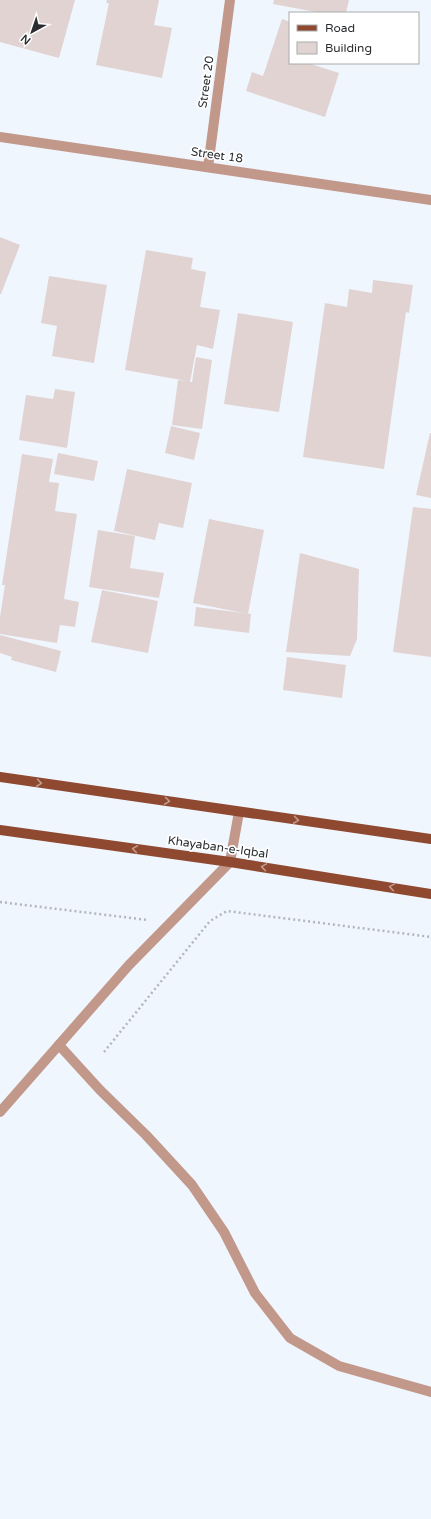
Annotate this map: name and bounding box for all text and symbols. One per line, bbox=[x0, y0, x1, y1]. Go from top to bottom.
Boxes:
north arrow bbox=[12, 12, 52, 52]
legend bbox=[289, 12, 419, 64]
text: Road bbox=[325, 21, 355, 35]
text: N bbox=[18, 31, 33, 47]
text: Building bbox=[325, 41, 372, 55]
street label: Street 20 bbox=[195, 55, 217, 109]
street label: Street 18 bbox=[190, 144, 244, 166]
one-way arrow bbox=[36, 778, 42, 787]
one-way arrow bbox=[164, 796, 170, 805]
one-way arrow bbox=[293, 815, 299, 824]
street label: Khayaban-e-Iqbal bbox=[167, 833, 269, 861]
one-way arrow bbox=[132, 845, 138, 854]
one-way arrow bbox=[261, 863, 267, 872]
one-way arrow bbox=[389, 884, 396, 892]

